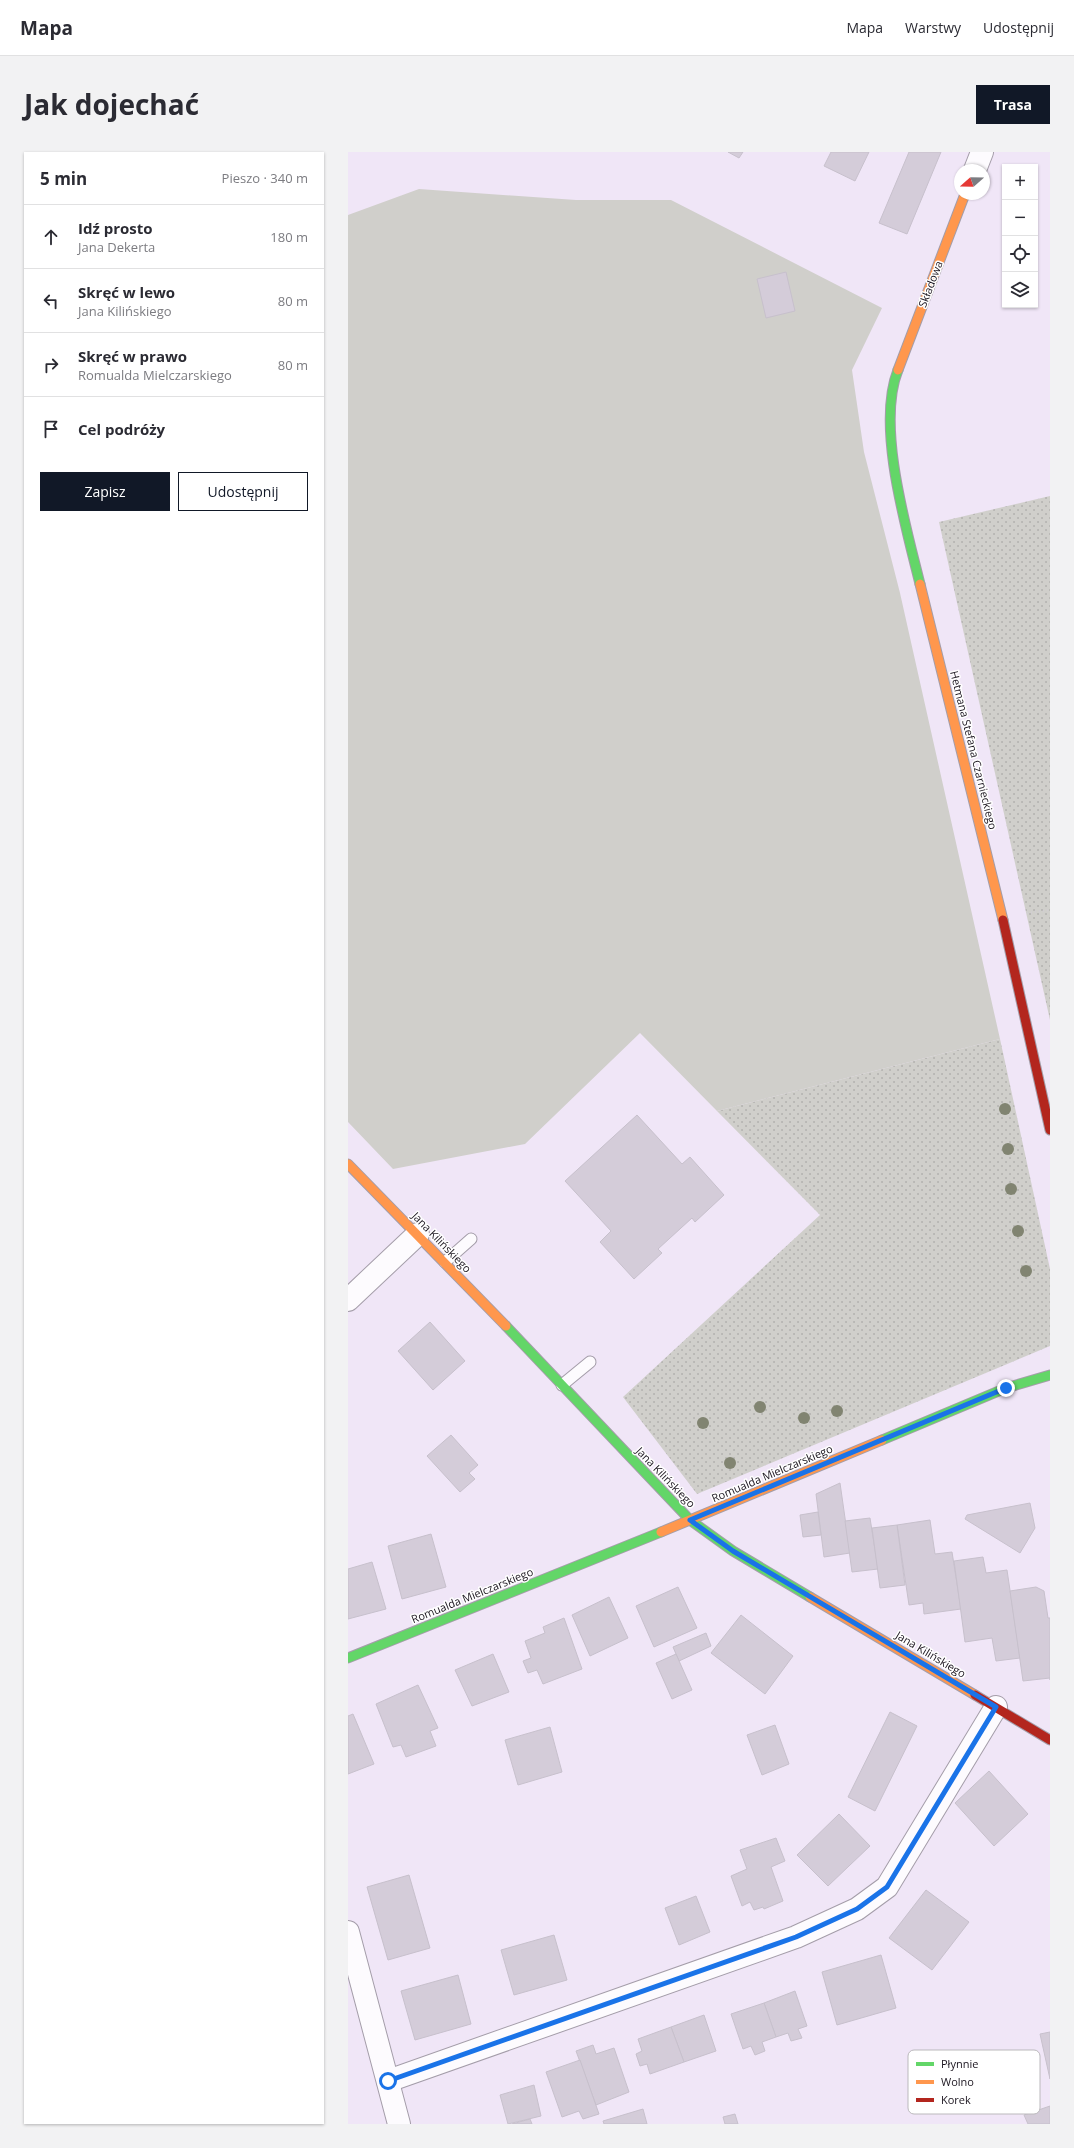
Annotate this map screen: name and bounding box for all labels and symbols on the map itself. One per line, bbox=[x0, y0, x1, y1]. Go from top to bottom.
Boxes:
north arrow bbox=[954, 164, 990, 200]
street label: Składowa bbox=[914, 259, 946, 309]
street label: Hetmana Stefana Czarnieckiego bbox=[947, 669, 1001, 831]
street label: Jana Kilińskiego bbox=[408, 1208, 475, 1276]
route end bbox=[997, 1379, 1015, 1397]
street label: Romualda Mielczarskiego bbox=[709, 1441, 835, 1505]
street label: Jana Kilińskiego bbox=[632, 1443, 699, 1511]
street label: Romualda Mielczarskiego bbox=[409, 1564, 535, 1626]
street label: Jana Kilińskiego bbox=[892, 1627, 969, 1681]
legend bbox=[908, 2050, 1040, 2114]
text: Płynnie bbox=[941, 2056, 978, 2071]
route start bbox=[379, 2072, 397, 2090]
text: Wolno bbox=[941, 2074, 974, 2089]
text: Korek bbox=[941, 2092, 971, 2107]

